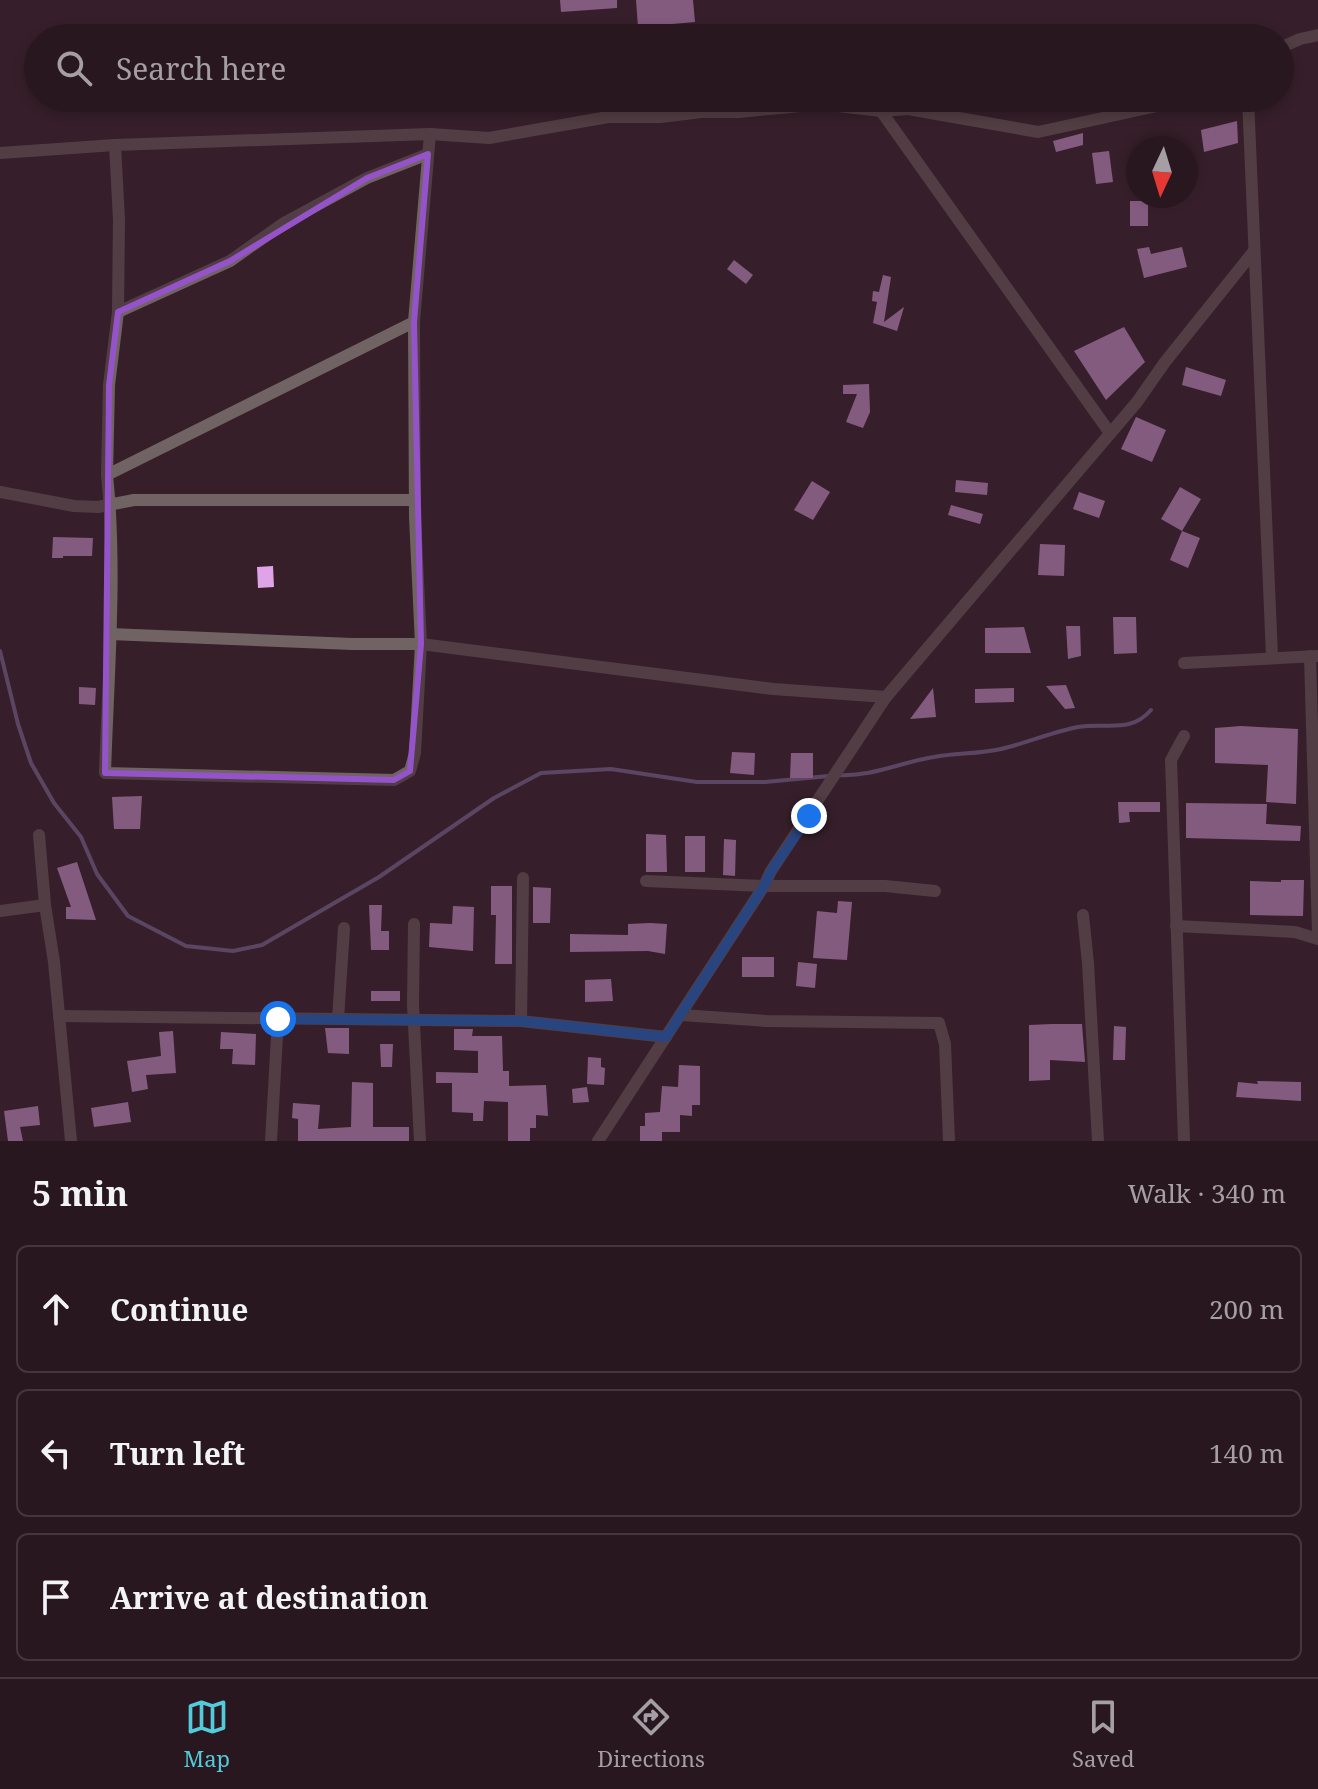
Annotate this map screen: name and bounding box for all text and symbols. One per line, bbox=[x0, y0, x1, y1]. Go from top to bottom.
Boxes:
search box bbox=[24, 24, 1294, 112]
icon: search bbox=[52, 46, 96, 90]
text: Search here bbox=[116, 48, 286, 89]
north arrow bbox=[1126, 136, 1198, 208]
route end bbox=[791, 798, 827, 834]
route start bbox=[260, 1001, 296, 1037]
text: 5 min bbox=[32, 1170, 128, 1216]
text: Walk · 340 m bbox=[1128, 1175, 1286, 1211]
icon: ahead bbox=[34, 1287, 78, 1331]
text: Continue bbox=[110, 1289, 248, 1330]
text: 200 m bbox=[1209, 1291, 1284, 1327]
icon: left bbox=[34, 1431, 78, 1475]
text: Turn left bbox=[110, 1433, 245, 1474]
text: 140 m bbox=[1209, 1435, 1284, 1471]
icon: arrive bbox=[34, 1575, 78, 1619]
text: Arrive at destination bbox=[110, 1577, 429, 1618]
tab: Map bbox=[184, 1695, 230, 1773]
tab: Directions bbox=[597, 1695, 705, 1773]
tab: Saved bbox=[1072, 1695, 1134, 1773]

